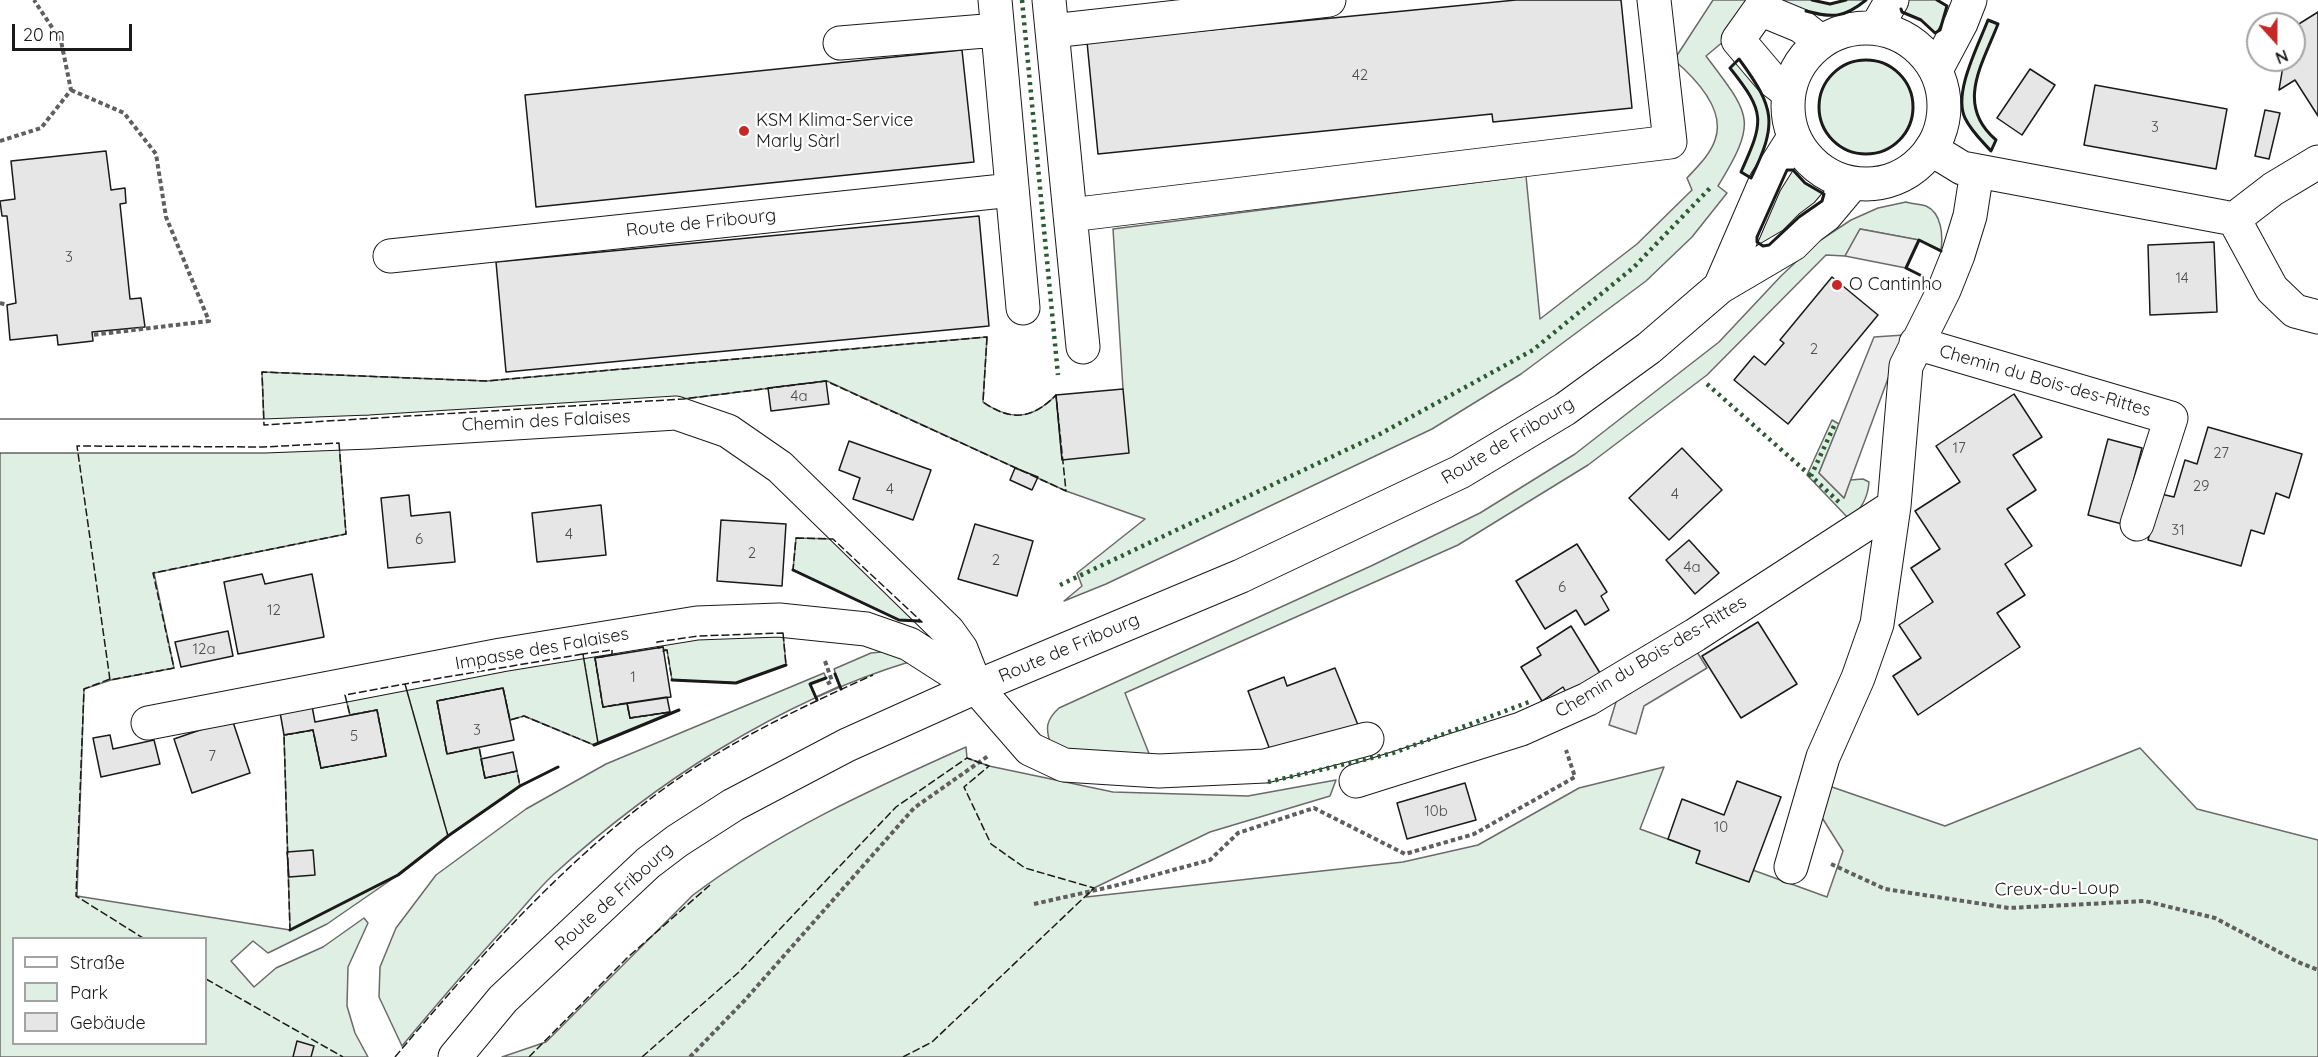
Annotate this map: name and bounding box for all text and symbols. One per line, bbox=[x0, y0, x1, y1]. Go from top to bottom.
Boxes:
scale bar bbox=[15, 12, 135, 50]
north arrow bbox=[2246, 12, 2306, 72]
text: 20 m bbox=[23, 23, 65, 46]
text: N bbox=[2273, 45, 2291, 68]
house number: 42 bbox=[1352, 66, 1368, 84]
place label: KSM Klima-Service Marly Sàrl bbox=[756, 110, 913, 152]
house number: 3 bbox=[2151, 118, 2159, 136]
marker: KSM Klima-Service Marly Sàrl bbox=[737, 124, 751, 138]
street label: Route de Fribourg bbox=[625, 204, 777, 242]
house number: 3 bbox=[65, 248, 73, 266]
house number: 14 bbox=[2175, 269, 2189, 287]
place label: O Cantinho bbox=[1849, 274, 1942, 296]
marker: O Cantinho bbox=[1830, 278, 1844, 292]
house number: 2 bbox=[1810, 340, 1818, 358]
street label: Chemin du Bois-des-Rittes bbox=[1937, 340, 2153, 422]
house number: 4a bbox=[791, 387, 807, 405]
street label: Route de Fribourg bbox=[1438, 393, 1578, 489]
street label: Chemin des Falaises bbox=[461, 406, 631, 436]
house number: 17 bbox=[1952, 439, 1966, 457]
house number: 27 bbox=[2213, 444, 2229, 462]
house number: 29 bbox=[2193, 477, 2209, 495]
house number: 4 bbox=[886, 480, 894, 498]
house number: 4 bbox=[1671, 485, 1679, 503]
house number: 31 bbox=[2171, 521, 2185, 539]
house number: 4 bbox=[565, 525, 573, 543]
house number: 6 bbox=[415, 530, 423, 548]
house number: 2 bbox=[748, 544, 756, 562]
house number: 2 bbox=[992, 551, 1000, 569]
house number: 4a bbox=[1684, 558, 1700, 576]
house number: 6 bbox=[1558, 578, 1566, 596]
street label: Chemin du Bois-des-Rittes bbox=[1552, 591, 1750, 723]
house number: 12 bbox=[267, 601, 281, 619]
street label: Route de Fribourg bbox=[995, 609, 1143, 687]
street label: Impasse des Falaises bbox=[454, 623, 630, 675]
house number: 12a bbox=[193, 640, 215, 658]
house number: 1 bbox=[630, 668, 636, 686]
house number: 3 bbox=[473, 721, 481, 739]
house number: 5 bbox=[350, 727, 358, 745]
house number: 7 bbox=[208, 747, 216, 765]
house number: 10b bbox=[1424, 802, 1448, 820]
house number: 10 bbox=[1714, 818, 1728, 836]
street label: Route de Fribourg bbox=[551, 838, 677, 956]
street label: Creux-du-Loup bbox=[1995, 877, 2119, 901]
legend bbox=[12, 937, 207, 1045]
text: Straße bbox=[70, 951, 125, 974]
text: Park bbox=[70, 981, 108, 1004]
text: Gebäude bbox=[70, 1011, 146, 1034]

